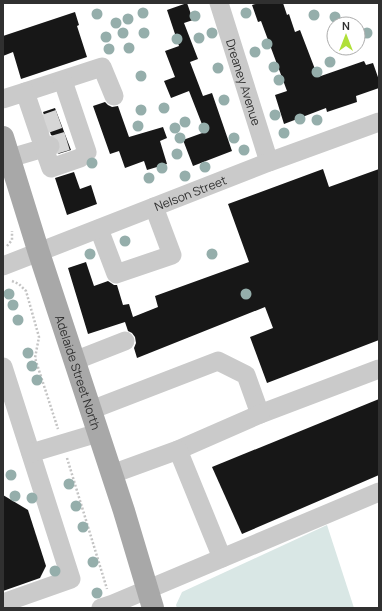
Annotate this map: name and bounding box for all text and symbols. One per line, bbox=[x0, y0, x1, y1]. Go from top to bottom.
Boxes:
north arrow bbox=[326, 16, 366, 56]
text: N bbox=[342, 18, 350, 33]
street label: Dreaney Avenue bbox=[222, 37, 265, 128]
street label: Nelson Street bbox=[152, 171, 229, 215]
street label: Adelaide Street North bbox=[51, 313, 105, 432]

